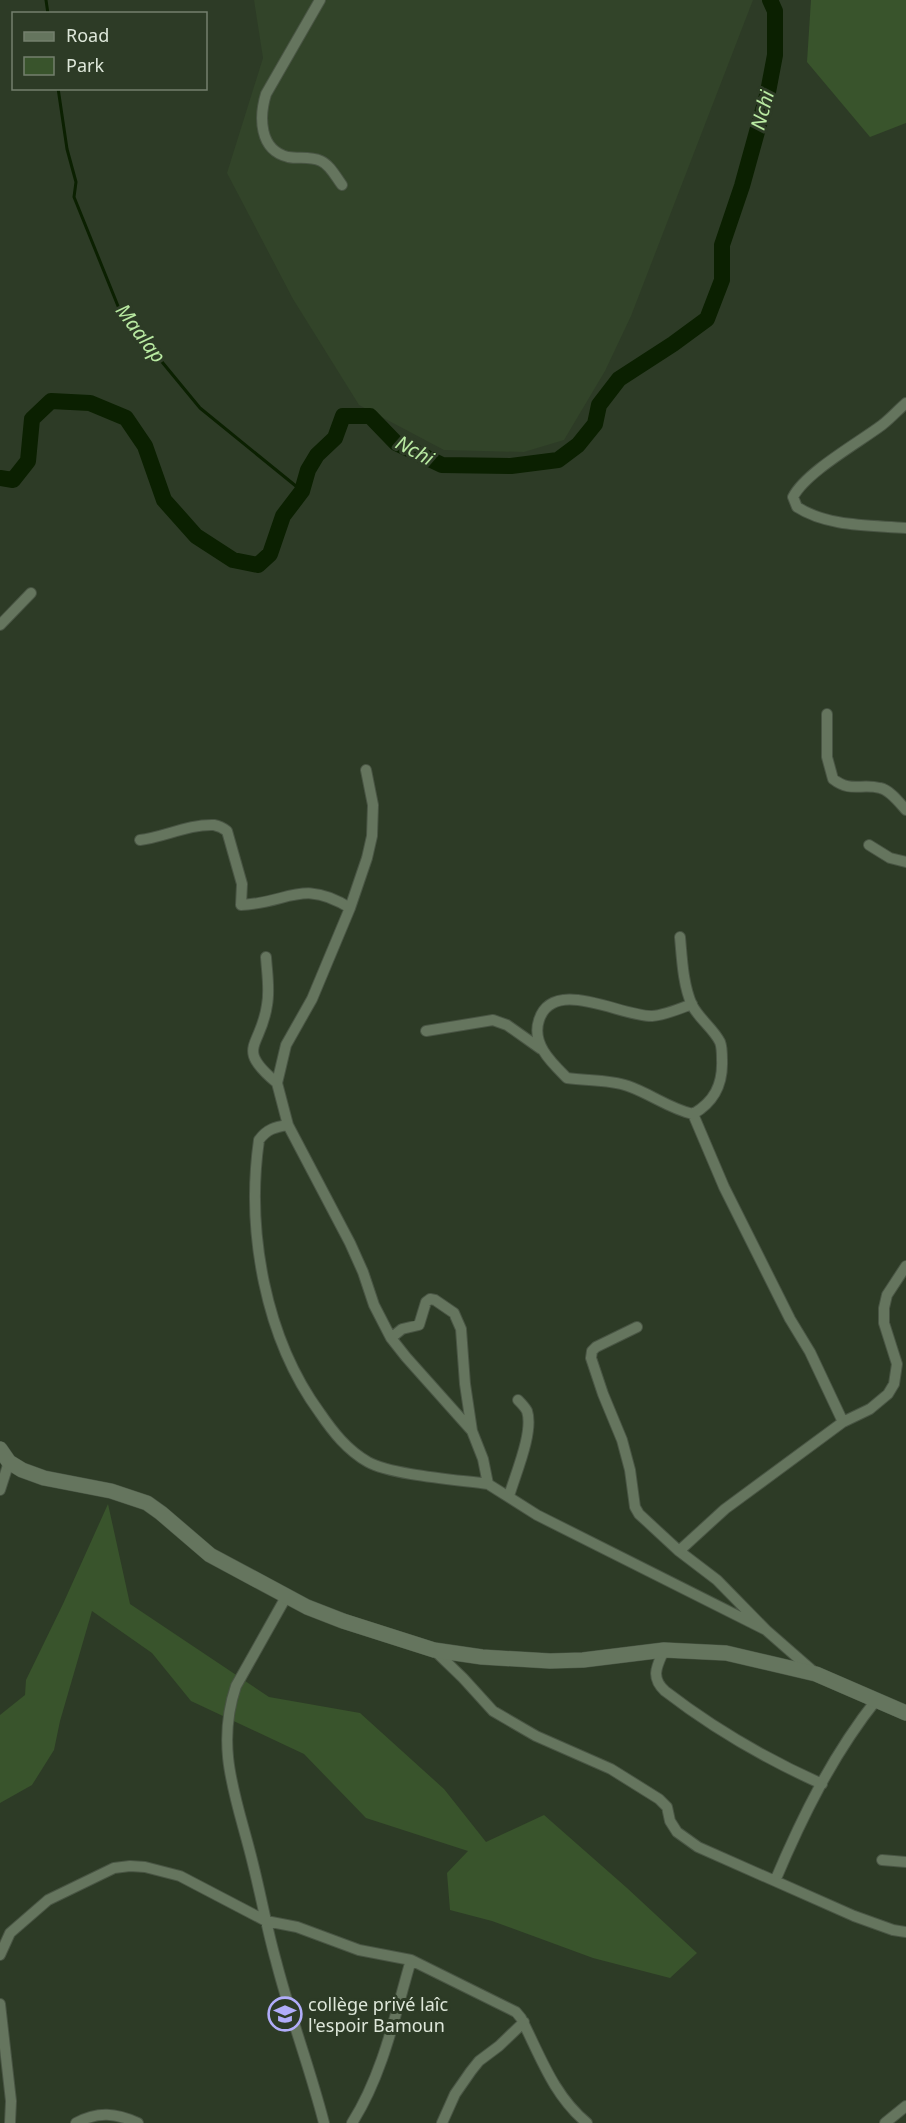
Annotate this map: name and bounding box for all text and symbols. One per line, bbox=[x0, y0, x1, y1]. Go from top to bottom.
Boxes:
legend bbox=[12, 12, 207, 90]
text: Road bbox=[66, 23, 109, 47]
text: Park bbox=[66, 53, 104, 77]
water label: Nchi bbox=[744, 86, 780, 133]
water label: Maalap bbox=[110, 298, 172, 368]
water label: Nchi bbox=[391, 429, 440, 472]
place label: collège privé laîc l'espoir Bamoun bbox=[308, 1992, 448, 2037]
school or university icon: collège privé laîc l'espoir Bamoun bbox=[267, 1996, 303, 2032]

